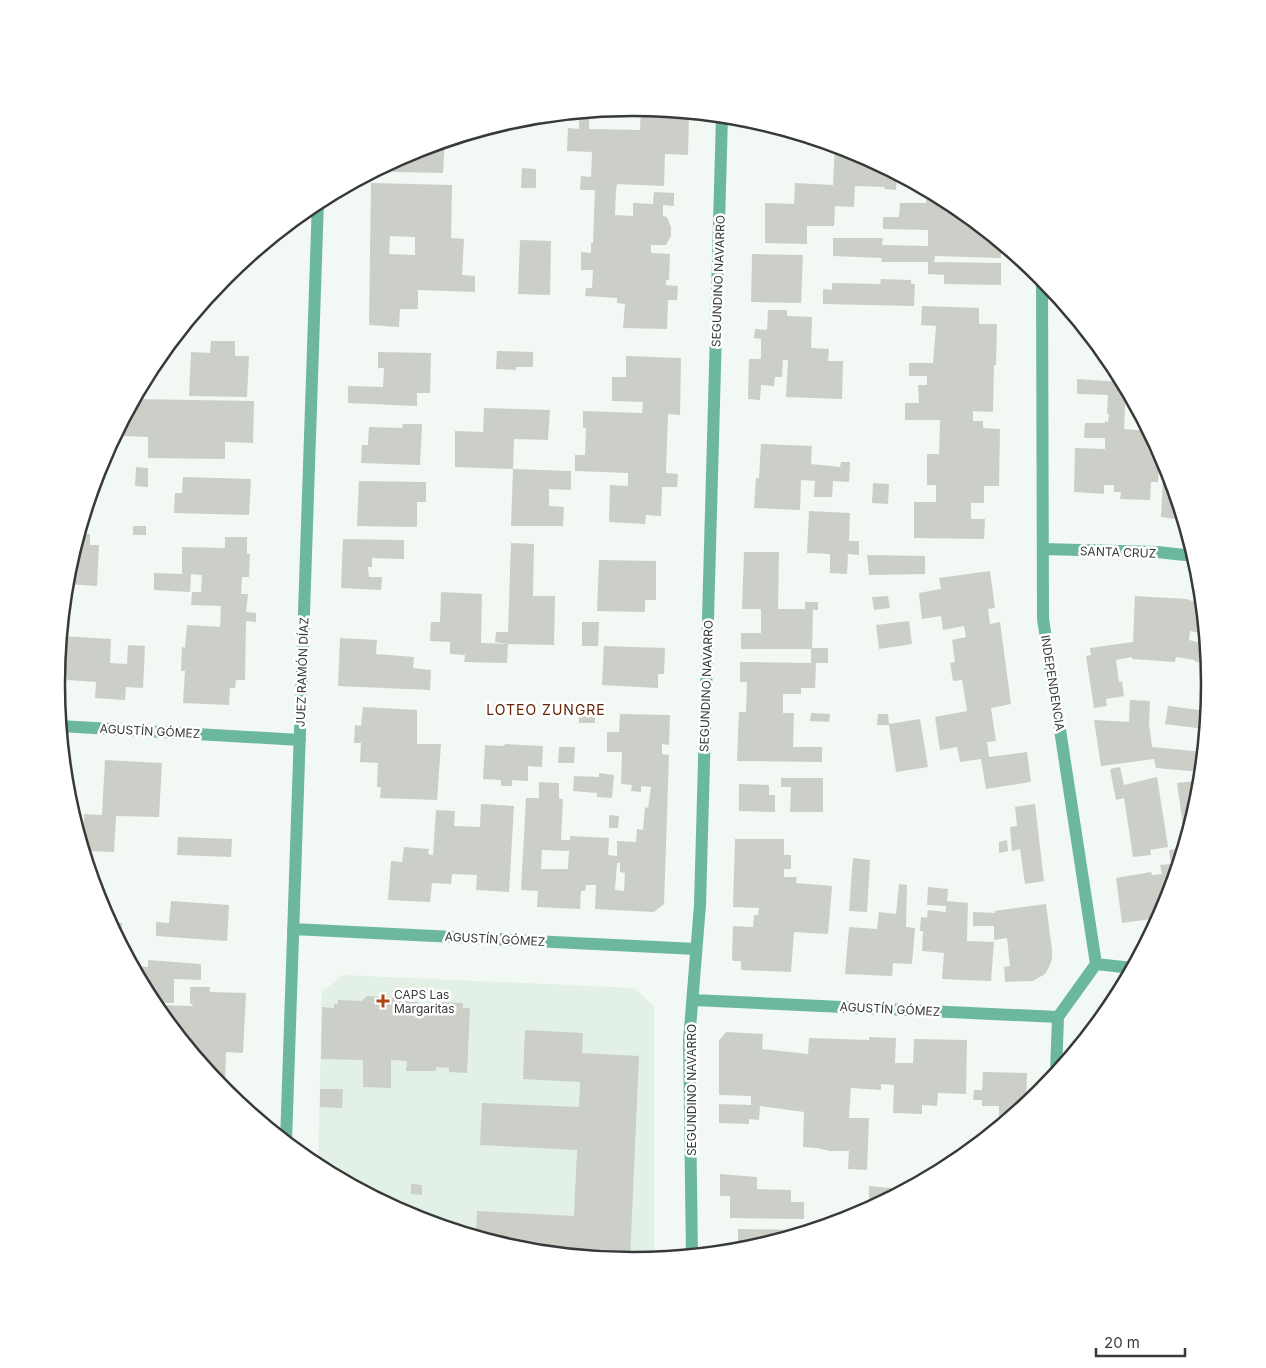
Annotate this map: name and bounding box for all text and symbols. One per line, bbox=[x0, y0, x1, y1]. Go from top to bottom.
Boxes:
street label: SEGUNDINO NAVARRO bbox=[708, 215, 728, 347]
street label: SANTA CRUZ bbox=[1080, 543, 1156, 561]
street label: JUEZ RAMÓN DÍAZ bbox=[293, 617, 311, 727]
street label: SEGUNDINO NAVARRO bbox=[696, 620, 716, 752]
street label: INDEPENDENCIA bbox=[1038, 634, 1068, 732]
district label: LOTEO ZUNGRE bbox=[486, 701, 606, 718]
street label: AGUSTÍN GÓMEZ bbox=[99, 721, 201, 741]
street label: AGUSTÍN GÓMEZ bbox=[444, 929, 546, 949]
place label: CAPS Las Margaritas bbox=[394, 987, 455, 1016]
marker: CAPS Las Margaritas bbox=[376, 994, 390, 1008]
street label: AGUSTÍN GÓMEZ bbox=[839, 999, 941, 1019]
street label: SEGUNDINO NAVARRO bbox=[684, 1024, 699, 1156]
scale bar bbox=[1096, 1326, 1185, 1358]
text: 20 m bbox=[1104, 1333, 1140, 1352]

